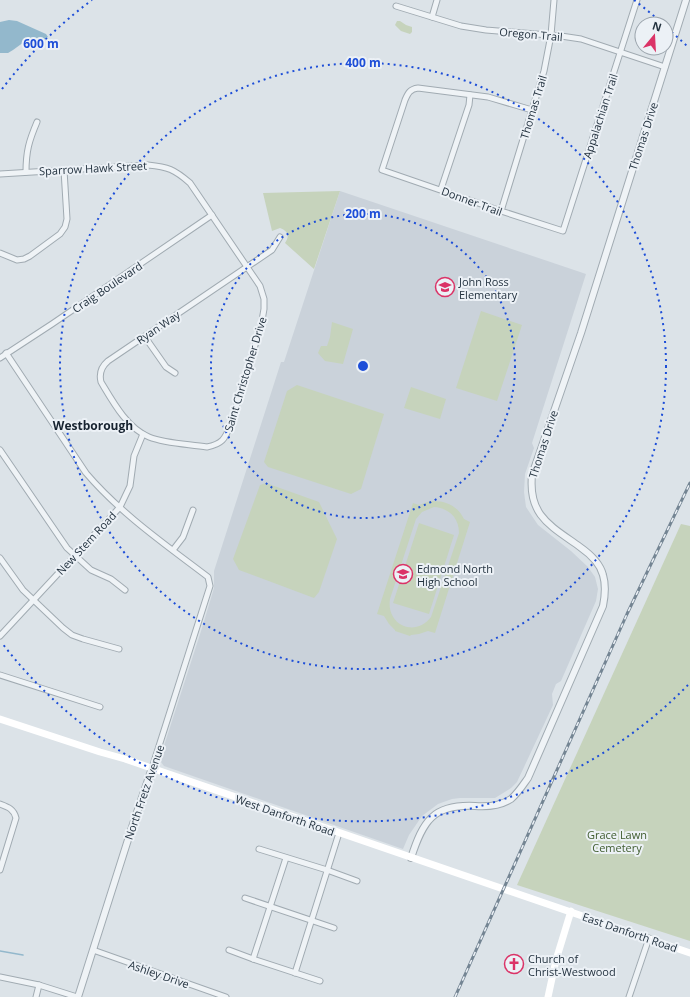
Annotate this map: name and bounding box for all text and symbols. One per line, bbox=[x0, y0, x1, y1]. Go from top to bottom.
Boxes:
north arrow bbox=[634, 16, 674, 56]
text: N bbox=[651, 17, 664, 35]
street label: Oregon Trail bbox=[499, 24, 563, 44]
text: 600 m bbox=[23, 35, 59, 52]
text: 400 m bbox=[345, 54, 381, 71]
street label: Appalachian Trail bbox=[579, 72, 621, 160]
street label: Thomas Trail bbox=[516, 73, 550, 141]
street label: Thomas Drive bbox=[625, 100, 661, 172]
street label: Sparrow Hawk Street bbox=[39, 158, 147, 178]
street label: Donner Trail bbox=[439, 183, 505, 219]
text: 200 m bbox=[345, 205, 381, 222]
street label: Craig Boulevard bbox=[69, 258, 145, 316]
place label: John Ross Elementary bbox=[458, 274, 518, 302]
school or university icon: John Ross Elementary bbox=[434, 276, 456, 298]
street label: Ryan Way bbox=[133, 307, 183, 347]
street label: Saint Christopher Drive bbox=[220, 315, 270, 433]
centre of rings bbox=[356, 359, 370, 373]
street label: Thomas Drive bbox=[525, 408, 561, 480]
district label: Westborough bbox=[53, 417, 133, 434]
street label: New Stem Road bbox=[53, 508, 119, 578]
place label: Edmond North High School bbox=[417, 561, 493, 589]
school or university icon: Edmond North High School bbox=[392, 563, 414, 585]
street label: North Fretz Avenue bbox=[121, 743, 167, 841]
street label: West Danforth Road bbox=[233, 791, 337, 839]
park label: Grace Lawn Cemetery bbox=[587, 827, 647, 855]
street label: East Danforth Road bbox=[580, 909, 680, 955]
place label: Church of Christ-Westwood bbox=[528, 951, 616, 979]
church icon: Church of Christ-Westwood bbox=[503, 953, 525, 975]
street label: Ashley Drive bbox=[127, 957, 191, 991]

